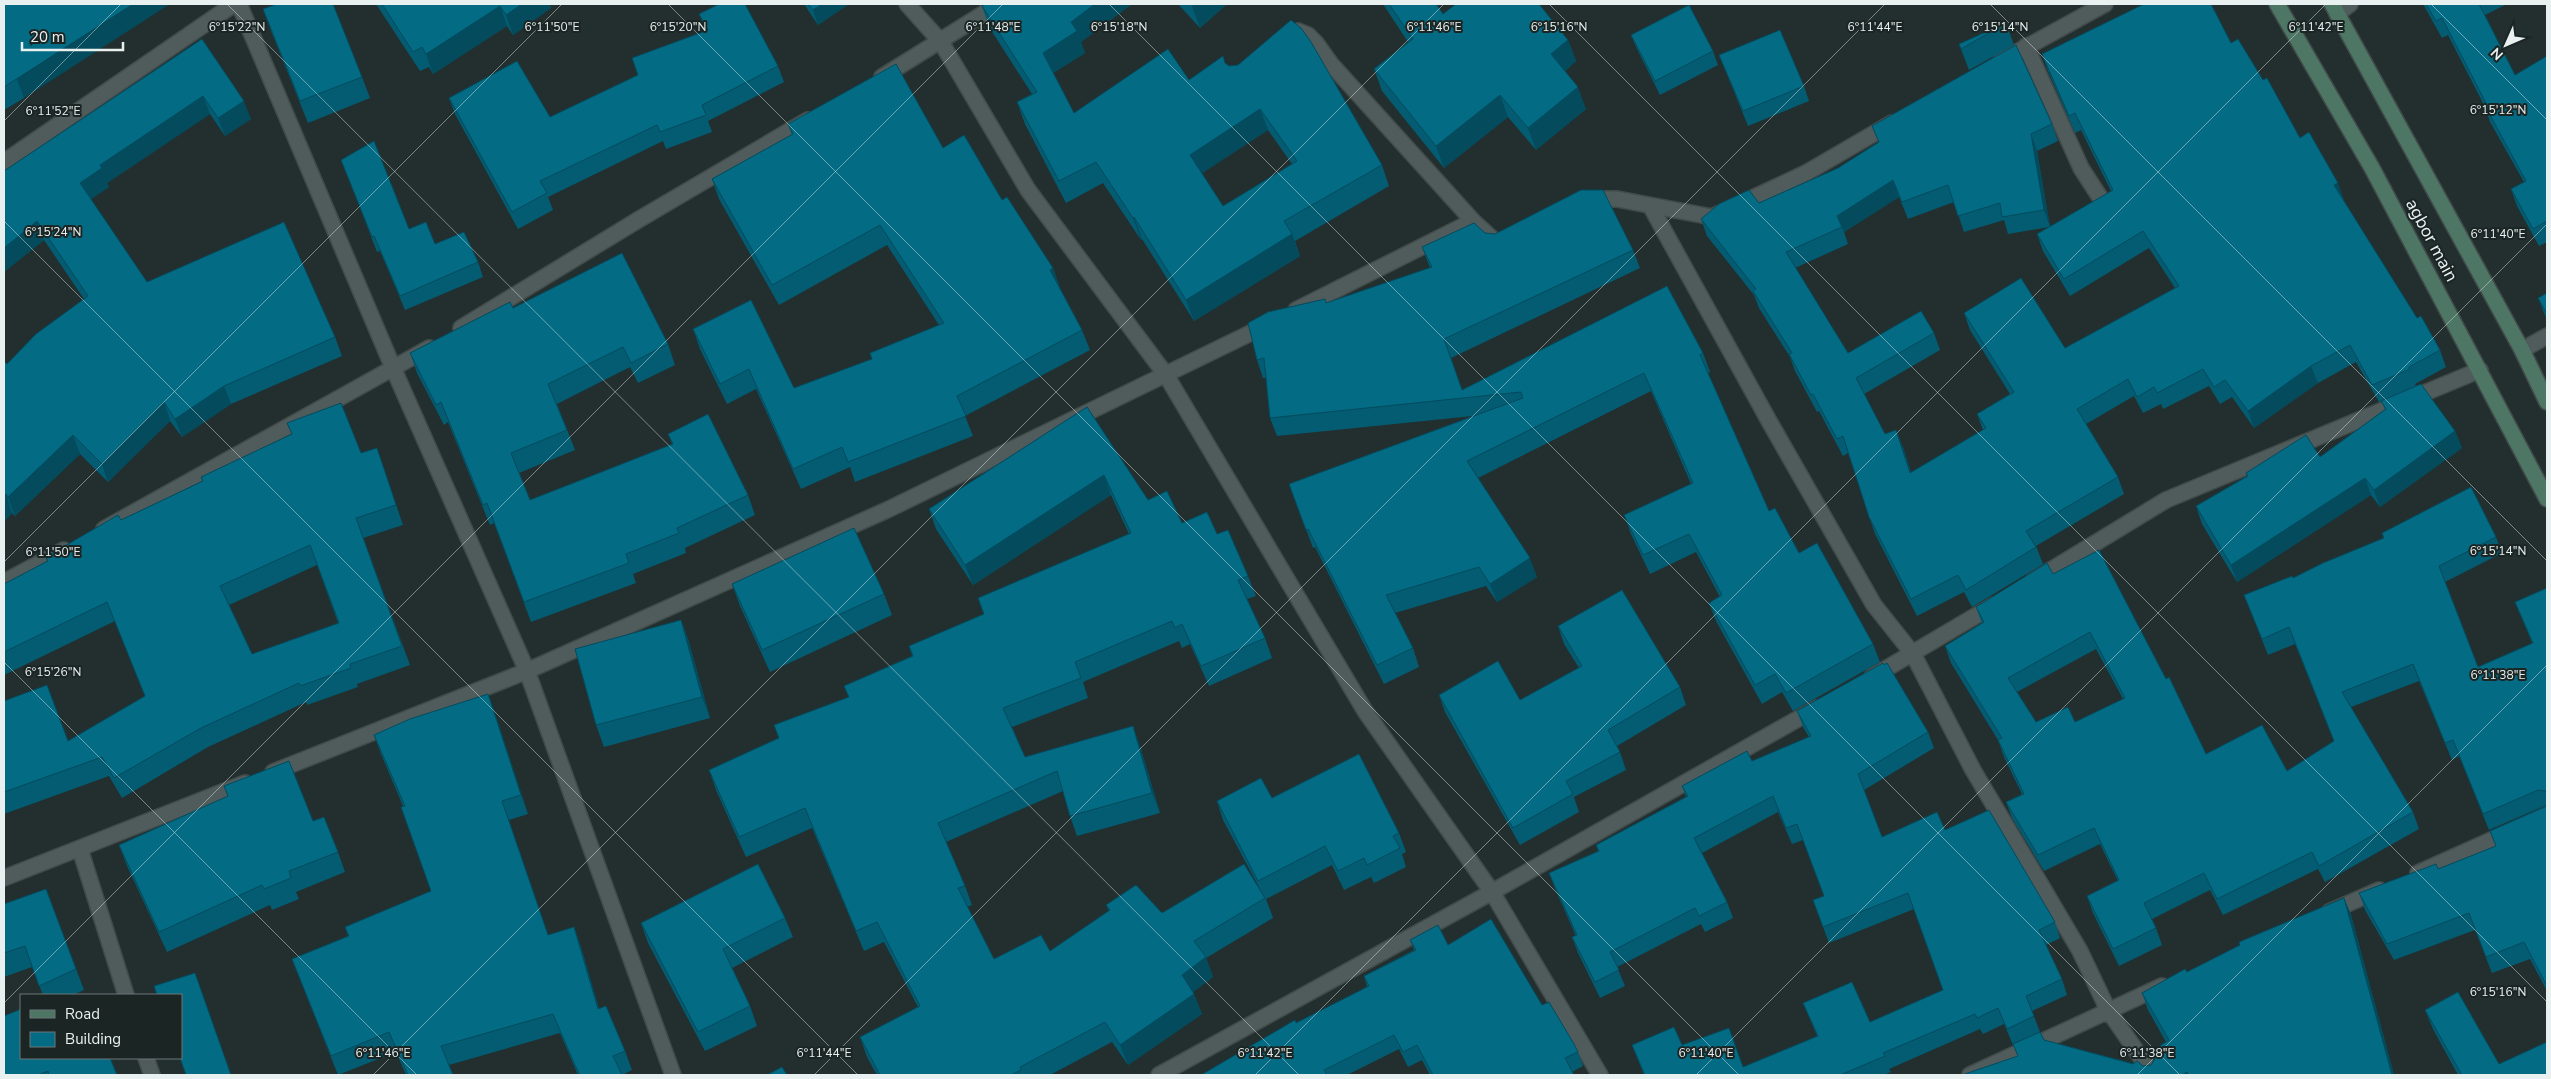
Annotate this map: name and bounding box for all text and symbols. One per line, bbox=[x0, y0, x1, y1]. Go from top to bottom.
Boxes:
text: 6°15'22"N bbox=[209, 19, 265, 35]
text: 6°11'50"E bbox=[525, 19, 579, 35]
text: 6°15'20"N bbox=[650, 19, 706, 35]
text: 6°11'48"E bbox=[966, 19, 1020, 35]
text: 6°15'18"N bbox=[1091, 19, 1147, 35]
text: 6°11'46"E bbox=[1407, 19, 1461, 35]
text: 6°15'16"N bbox=[1531, 19, 1587, 35]
text: 6°11'44"E bbox=[1848, 19, 1902, 35]
text: 6°15'14"N bbox=[1972, 19, 2028, 35]
text: 6°11'42"E bbox=[2289, 19, 2343, 35]
scale bar bbox=[22, 20, 124, 52]
north arrow bbox=[2481, 20, 2531, 70]
text: 20 m bbox=[30, 27, 65, 47]
text: N bbox=[2487, 43, 2508, 64]
text: 6°15'12"N bbox=[2470, 102, 2526, 118]
text: 6°11'52"E bbox=[26, 103, 80, 119]
street label: agbor main bbox=[2400, 194, 2464, 286]
text: 6°15'24"N bbox=[25, 224, 81, 240]
text: 6°11'40"E bbox=[2471, 226, 2525, 242]
text: 6°15'14"N bbox=[2470, 543, 2526, 559]
text: 6°11'50"E bbox=[26, 544, 80, 560]
text: 6°15'26"N bbox=[25, 664, 81, 680]
text: 6°11'38"E bbox=[2471, 667, 2525, 683]
text: 6°15'16"N bbox=[2470, 984, 2526, 1000]
legend bbox=[20, 994, 182, 1059]
text: Road bbox=[65, 1004, 100, 1024]
text: Building bbox=[65, 1029, 121, 1049]
text: 6°11'46"E bbox=[356, 1045, 410, 1061]
text: 6°11'44"E bbox=[797, 1045, 851, 1061]
text: 6°11'42"E bbox=[1238, 1045, 1292, 1061]
text: 6°11'40"E bbox=[1679, 1045, 1733, 1061]
text: 6°11'38"E bbox=[2120, 1045, 2174, 1061]

